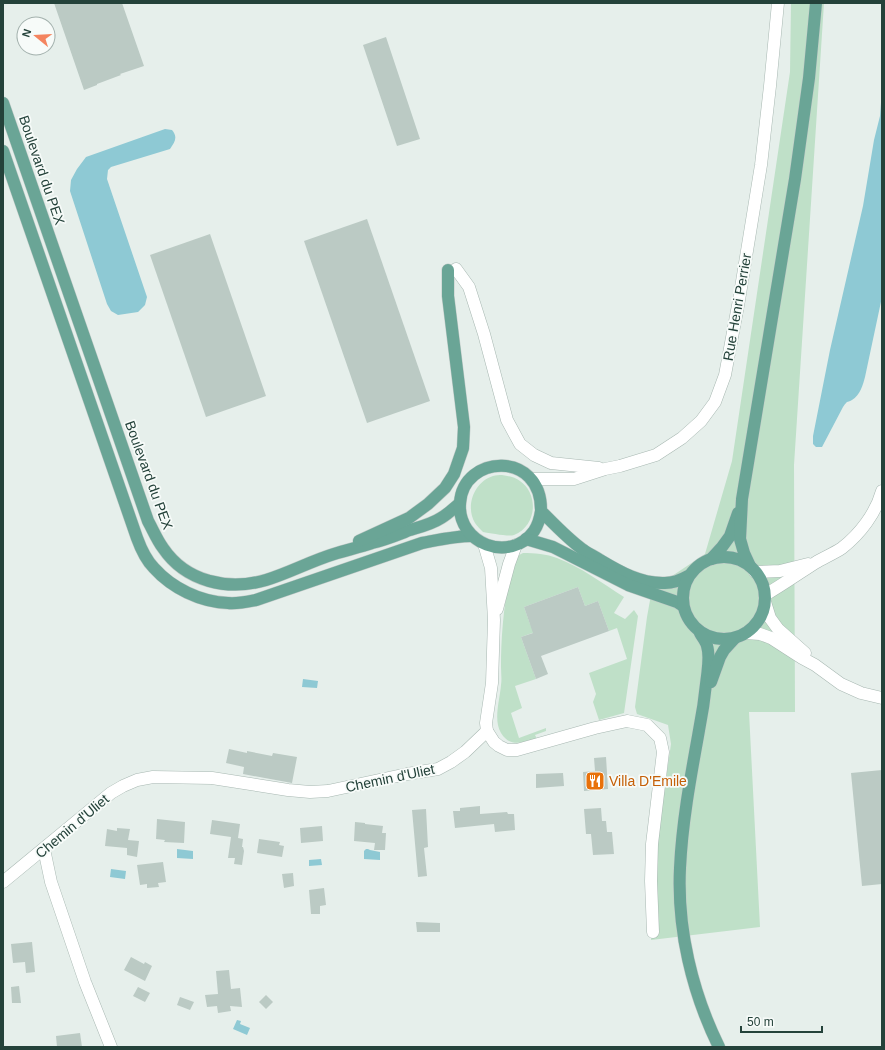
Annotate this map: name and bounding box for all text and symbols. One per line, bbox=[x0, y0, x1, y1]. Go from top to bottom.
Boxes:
north arrow bbox=[16, 16, 56, 56]
text: N bbox=[20, 27, 33, 39]
street label: Boulevard du PEX bbox=[16, 113, 68, 227]
street label: Rue Henri Perrier bbox=[720, 252, 754, 362]
street label: Boulevard du PEX bbox=[122, 419, 176, 532]
street label: Chemin d'Uliet bbox=[344, 761, 436, 795]
restaurant icon: Villa D'Emile bbox=[584, 770, 606, 792]
place label: Villa D'Emile bbox=[609, 773, 687, 789]
street label: Chemin d'Uliet bbox=[32, 791, 112, 861]
scale bar bbox=[741, 1008, 822, 1034]
text: 50 m bbox=[747, 1015, 774, 1029]

